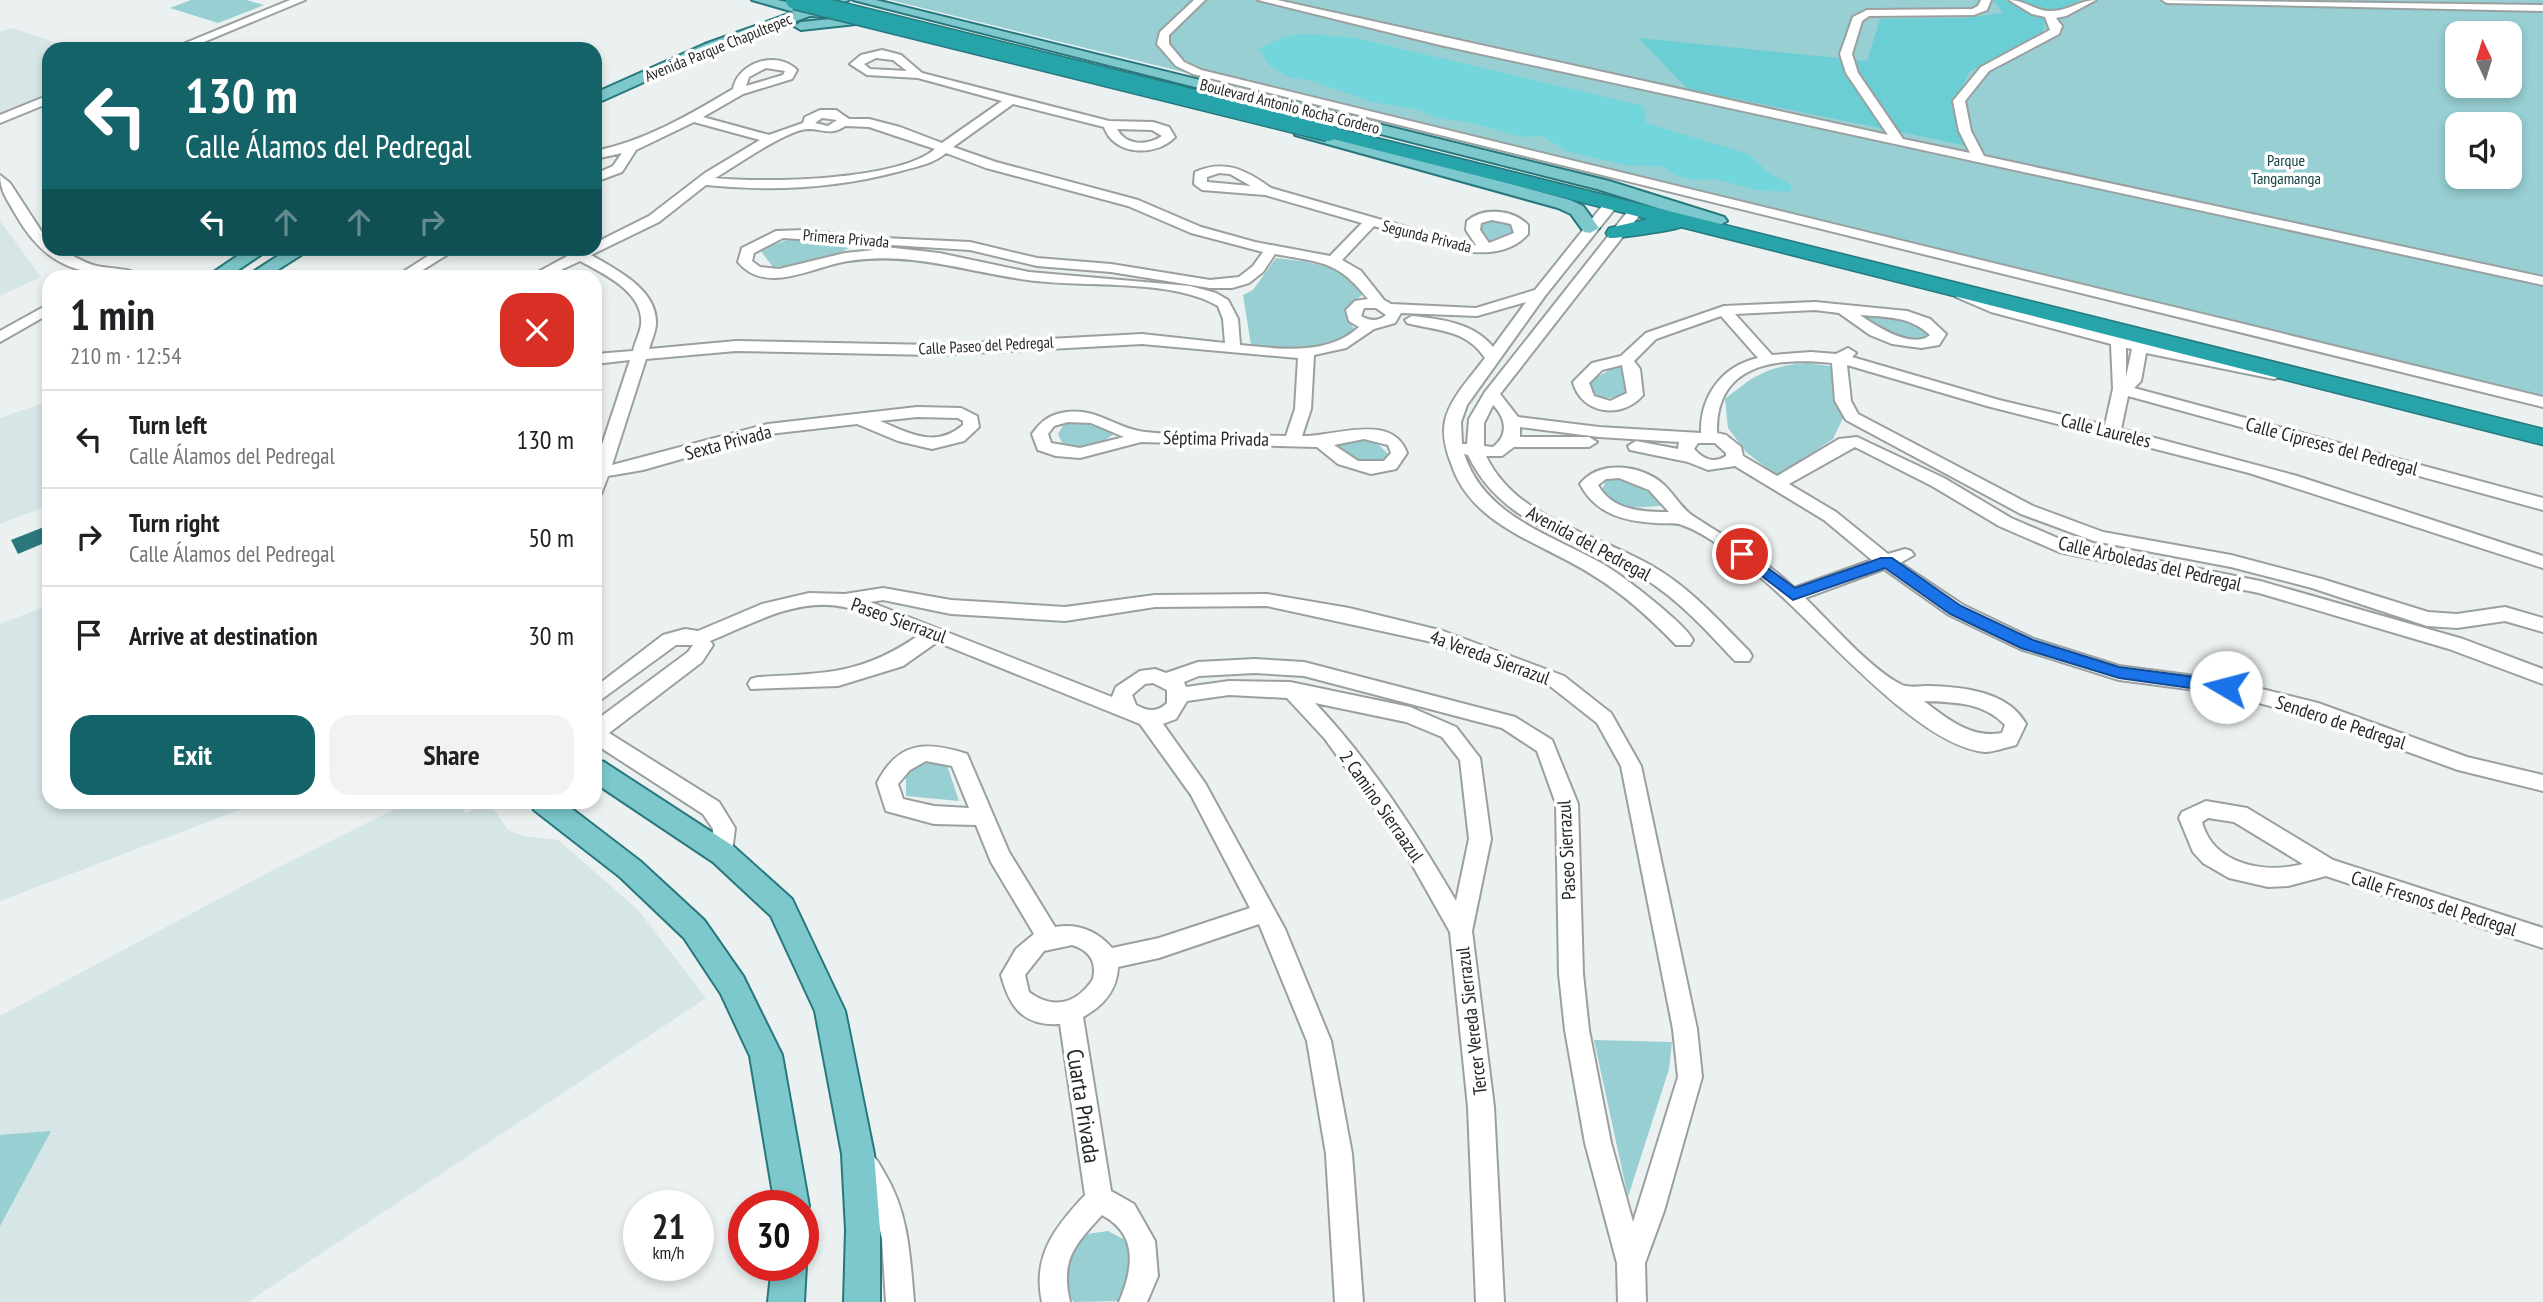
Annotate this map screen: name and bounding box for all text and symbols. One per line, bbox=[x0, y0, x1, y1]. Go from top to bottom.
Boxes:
street label: Avenida Parque Chapultepec bbox=[641, 8, 795, 86]
north arrow bbox=[2445, 21, 2522, 98]
map controls bbox=[2445, 21, 2522, 189]
text: 130 m bbox=[185, 63, 298, 127]
icon: left bbox=[70, 70, 161, 161]
street label: Boulevard Antonio Rocha Cordero bbox=[1198, 74, 1382, 138]
button: sound bbox=[2445, 112, 2522, 189]
text: Calle Álamos del Pedregal bbox=[185, 125, 471, 167]
park label: Parque Tangamanga bbox=[2251, 150, 2321, 188]
icon: left bbox=[194, 203, 232, 241]
icon: ahead bbox=[267, 203, 305, 241]
icon: ahead bbox=[340, 203, 378, 241]
icon: right bbox=[413, 203, 451, 241]
street label: Segunda Privada bbox=[1380, 215, 1474, 257]
street label: Primera Privada bbox=[802, 224, 890, 252]
text: 1 min bbox=[70, 287, 155, 342]
button: close bbox=[500, 293, 574, 367]
street label: Calle Paseo del Pedregal bbox=[918, 331, 1054, 359]
text: 210 m · 12:54 bbox=[70, 341, 182, 370]
street label: Calle Laureles bbox=[2058, 407, 2154, 453]
text: Turn left bbox=[129, 408, 207, 441]
street label: Calle Cipreses del Pedregal bbox=[2243, 411, 2421, 481]
street label: Sexta Privada bbox=[682, 419, 774, 465]
icon: left bbox=[70, 420, 108, 458]
text: 130 m bbox=[516, 423, 574, 456]
street label: Séptima Privada bbox=[1163, 425, 1269, 451]
text: Calle Álamos del Pedregal bbox=[129, 441, 335, 470]
street label: Avenida del Pedregal bbox=[1523, 500, 1656, 586]
text: Turn right bbox=[129, 506, 220, 539]
icon: right bbox=[70, 518, 108, 556]
text: 50 m bbox=[528, 521, 574, 554]
pin bbox=[1712, 524, 1772, 584]
street label: Calle Arboledas del Pedregal bbox=[2056, 530, 2244, 596]
icon: arrive bbox=[1723, 535, 1761, 573]
text: Calle Álamos del Pedregal bbox=[129, 539, 335, 568]
street label: Paseo Sierrazul bbox=[848, 592, 950, 649]
icon: arrive bbox=[70, 616, 108, 654]
text: Arrive at destination bbox=[129, 619, 318, 652]
text: 30 m bbox=[528, 619, 574, 652]
street label: 4a Vereda Sierrazul bbox=[1427, 624, 1554, 690]
position arrow bbox=[2189, 650, 2263, 724]
street label: Sendero de Pedregal bbox=[2273, 690, 2410, 754]
button: Exit bbox=[70, 715, 315, 795]
button: Share bbox=[329, 715, 574, 795]
street label: 2 Camino Sierraazul bbox=[1335, 745, 1430, 867]
street label: Paseo Sierrazul bbox=[1551, 799, 1581, 900]
street label: Calle Fresnos del Pedregal bbox=[2348, 865, 2520, 941]
street label: Tercer Vereda Sierrazul bbox=[1450, 945, 1492, 1096]
street label: Cuarta Privada bbox=[1061, 1047, 1107, 1165]
speed limit sign: 30 bbox=[728, 1190, 819, 1281]
text: 21 bbox=[652, 1203, 685, 1249]
text: km/h bbox=[653, 1241, 684, 1264]

